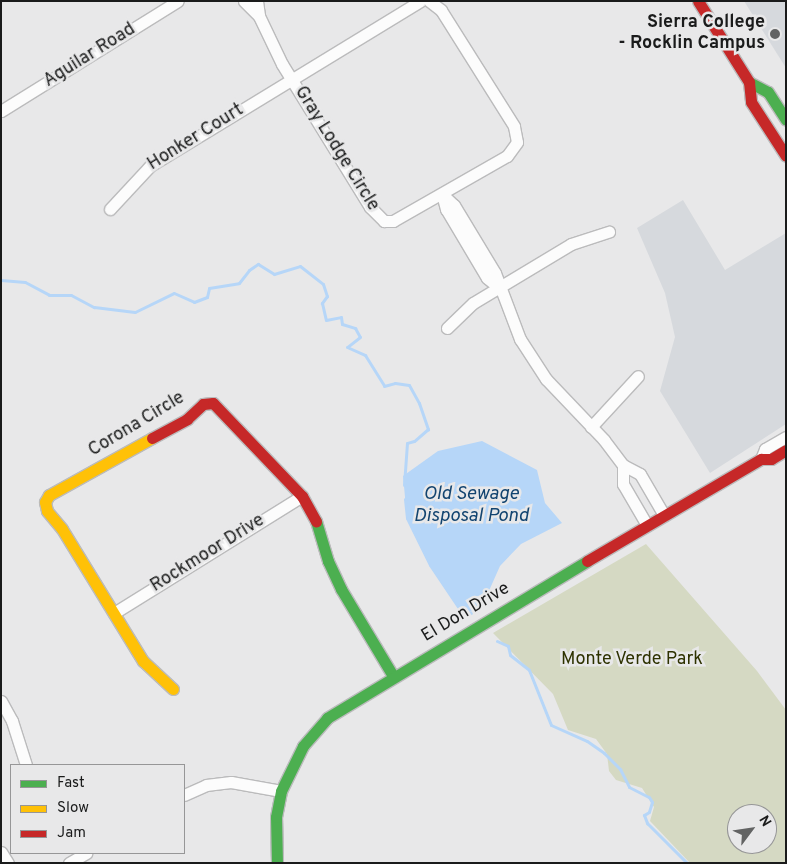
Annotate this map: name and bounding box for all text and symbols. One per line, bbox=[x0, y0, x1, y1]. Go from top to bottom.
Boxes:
place label: Sierra College - Rocklin Campus bbox=[618, 13, 765, 56]
street label: Aguilar Road bbox=[40, 19, 140, 93]
marker: Sierra College - Rocklin Campus bbox=[769, 28, 781, 40]
street label: Gray Lodge Circle bbox=[289, 83, 383, 215]
street label: Honker Court bbox=[144, 100, 248, 176]
street label: Corona Circle bbox=[85, 388, 189, 462]
water label: Old Sewage Disposal Pond bbox=[413, 484, 529, 528]
street label: Rockmoor Drive bbox=[147, 510, 269, 598]
street label: El Don Drive bbox=[418, 578, 514, 648]
park label: Monte Verde Park bbox=[561, 649, 703, 671]
legend bbox=[10, 764, 185, 854]
text: Fast bbox=[57, 774, 85, 793]
text: Slow bbox=[57, 799, 89, 818]
north arrow bbox=[727, 804, 777, 854]
text: N bbox=[755, 813, 774, 830]
text: Jam bbox=[57, 824, 86, 843]

